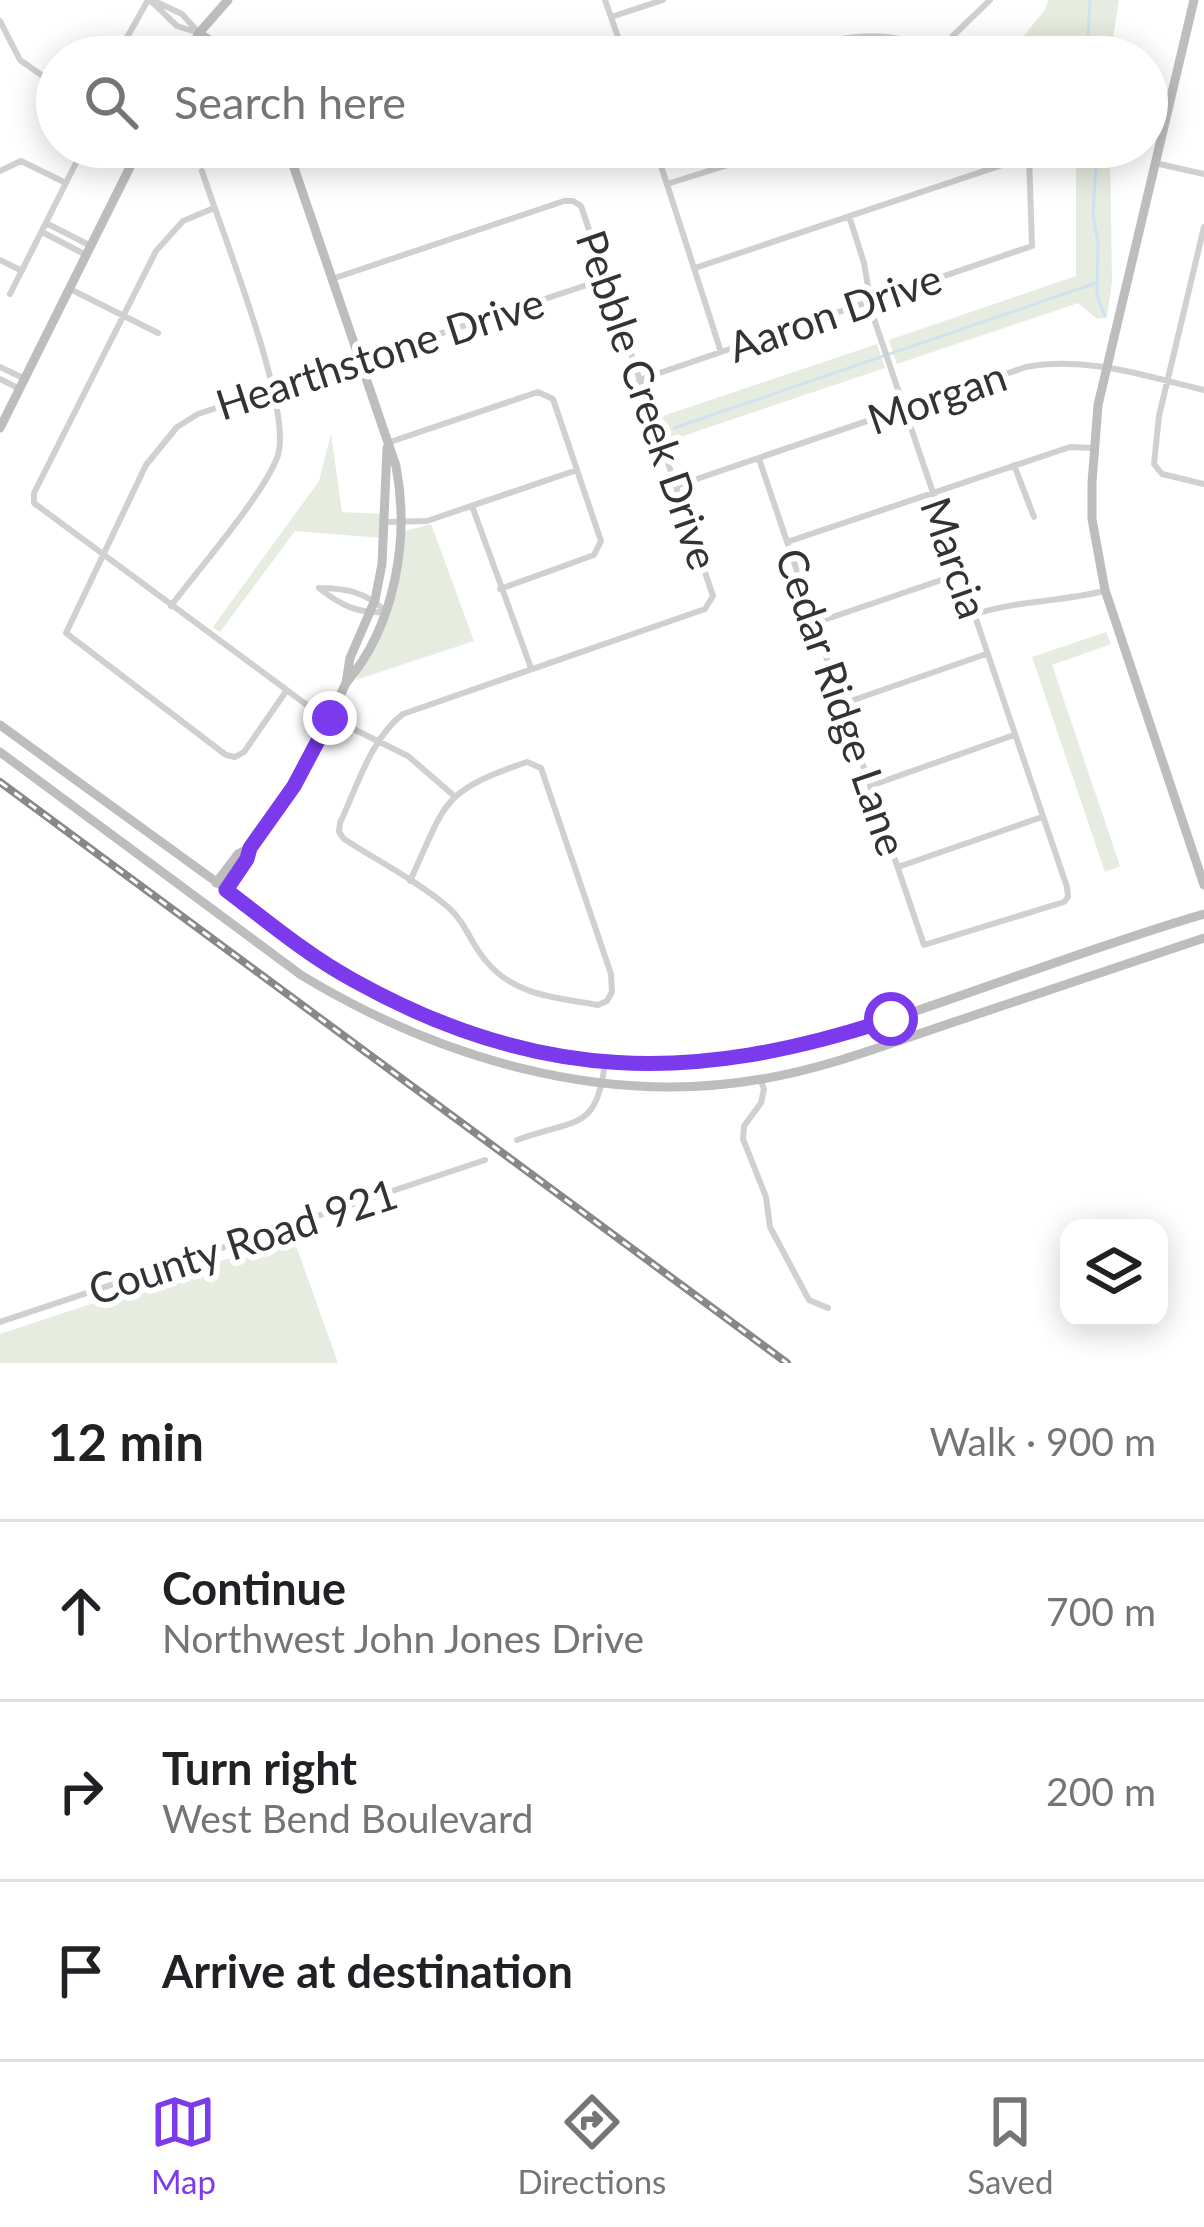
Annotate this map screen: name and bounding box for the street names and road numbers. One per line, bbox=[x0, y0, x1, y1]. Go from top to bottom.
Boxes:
street label: Pebble Creek Drive bbox=[567, 224, 729, 576]
street label: Aaron Drive bbox=[722, 252, 948, 372]
street label: Hearthstone Drive bbox=[209, 276, 550, 430]
street label: Morgan bbox=[861, 350, 1012, 444]
street label: Marcia bbox=[911, 491, 999, 625]
street label: Cedar Ridge Lane bbox=[766, 542, 918, 862]
street label: County Road 921 bbox=[82, 1168, 403, 1314]

